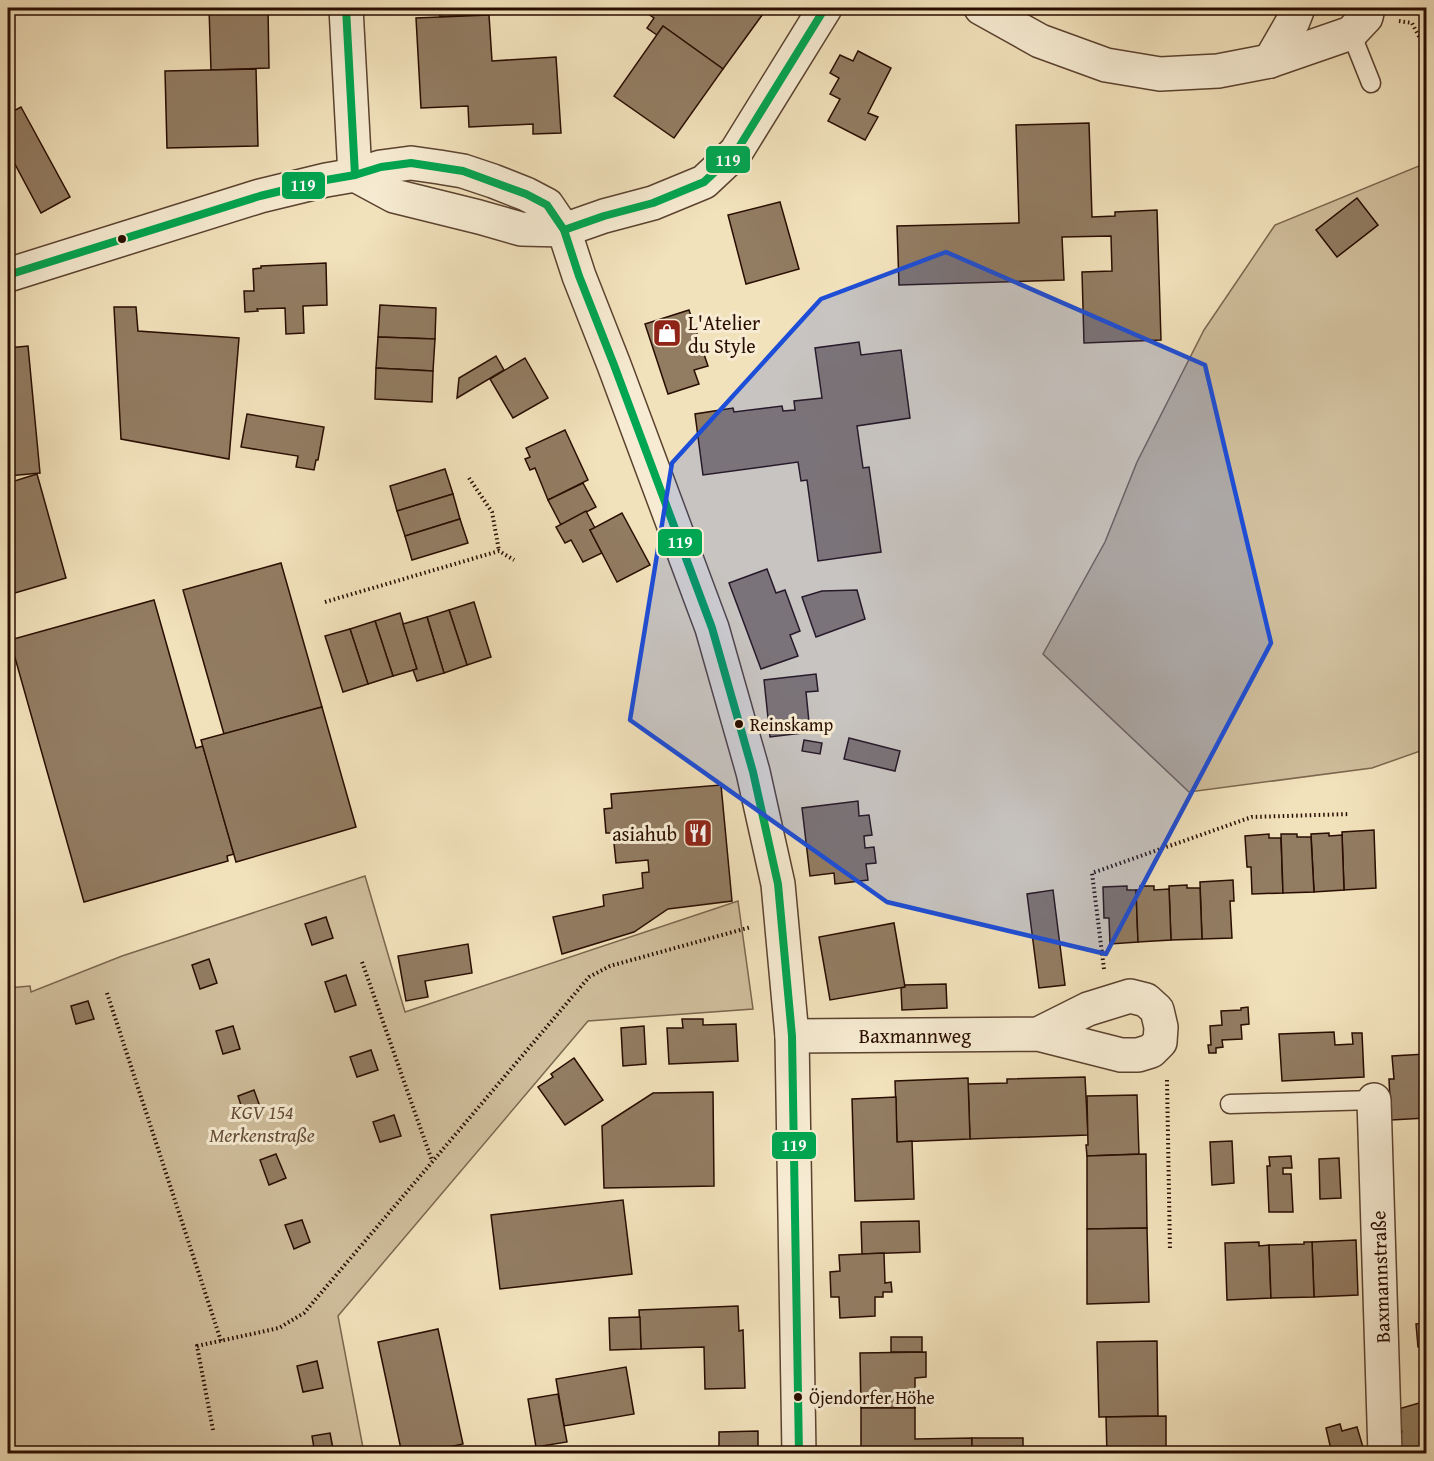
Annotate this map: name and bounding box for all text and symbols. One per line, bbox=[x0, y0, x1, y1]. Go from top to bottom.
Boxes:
line badge: 119 bbox=[705, 145, 751, 174]
text: 119 bbox=[716, 148, 740, 172]
line badge: 119 bbox=[281, 171, 326, 200]
text: 119 bbox=[291, 173, 315, 197]
unlabelled marker bbox=[116, 233, 128, 245]
place label: L'Atelier du Style bbox=[688, 308, 760, 360]
shop icon: L'Atelier du Style bbox=[651, 317, 683, 349]
line badge: 119 bbox=[657, 528, 703, 557]
text: 119 bbox=[668, 530, 692, 554]
place label: Reinskamp bbox=[750, 711, 833, 738]
marker: Reinskamp bbox=[733, 718, 745, 730]
restaurant icon: asiahub bbox=[682, 817, 714, 849]
place label: asiahub bbox=[612, 819, 677, 848]
street label: Baxmannweg bbox=[859, 1021, 971, 1050]
park label: KGV 154 Merkenstraße bbox=[209, 1097, 315, 1149]
line badge: 119 bbox=[771, 1131, 817, 1160]
text: 119 bbox=[782, 1133, 806, 1157]
street label: Baxmannstraße bbox=[1363, 1210, 1397, 1344]
place label: Öjendorfer Höhe bbox=[809, 1384, 935, 1411]
marker: Öjendorfer Höhe bbox=[792, 1391, 804, 1403]

